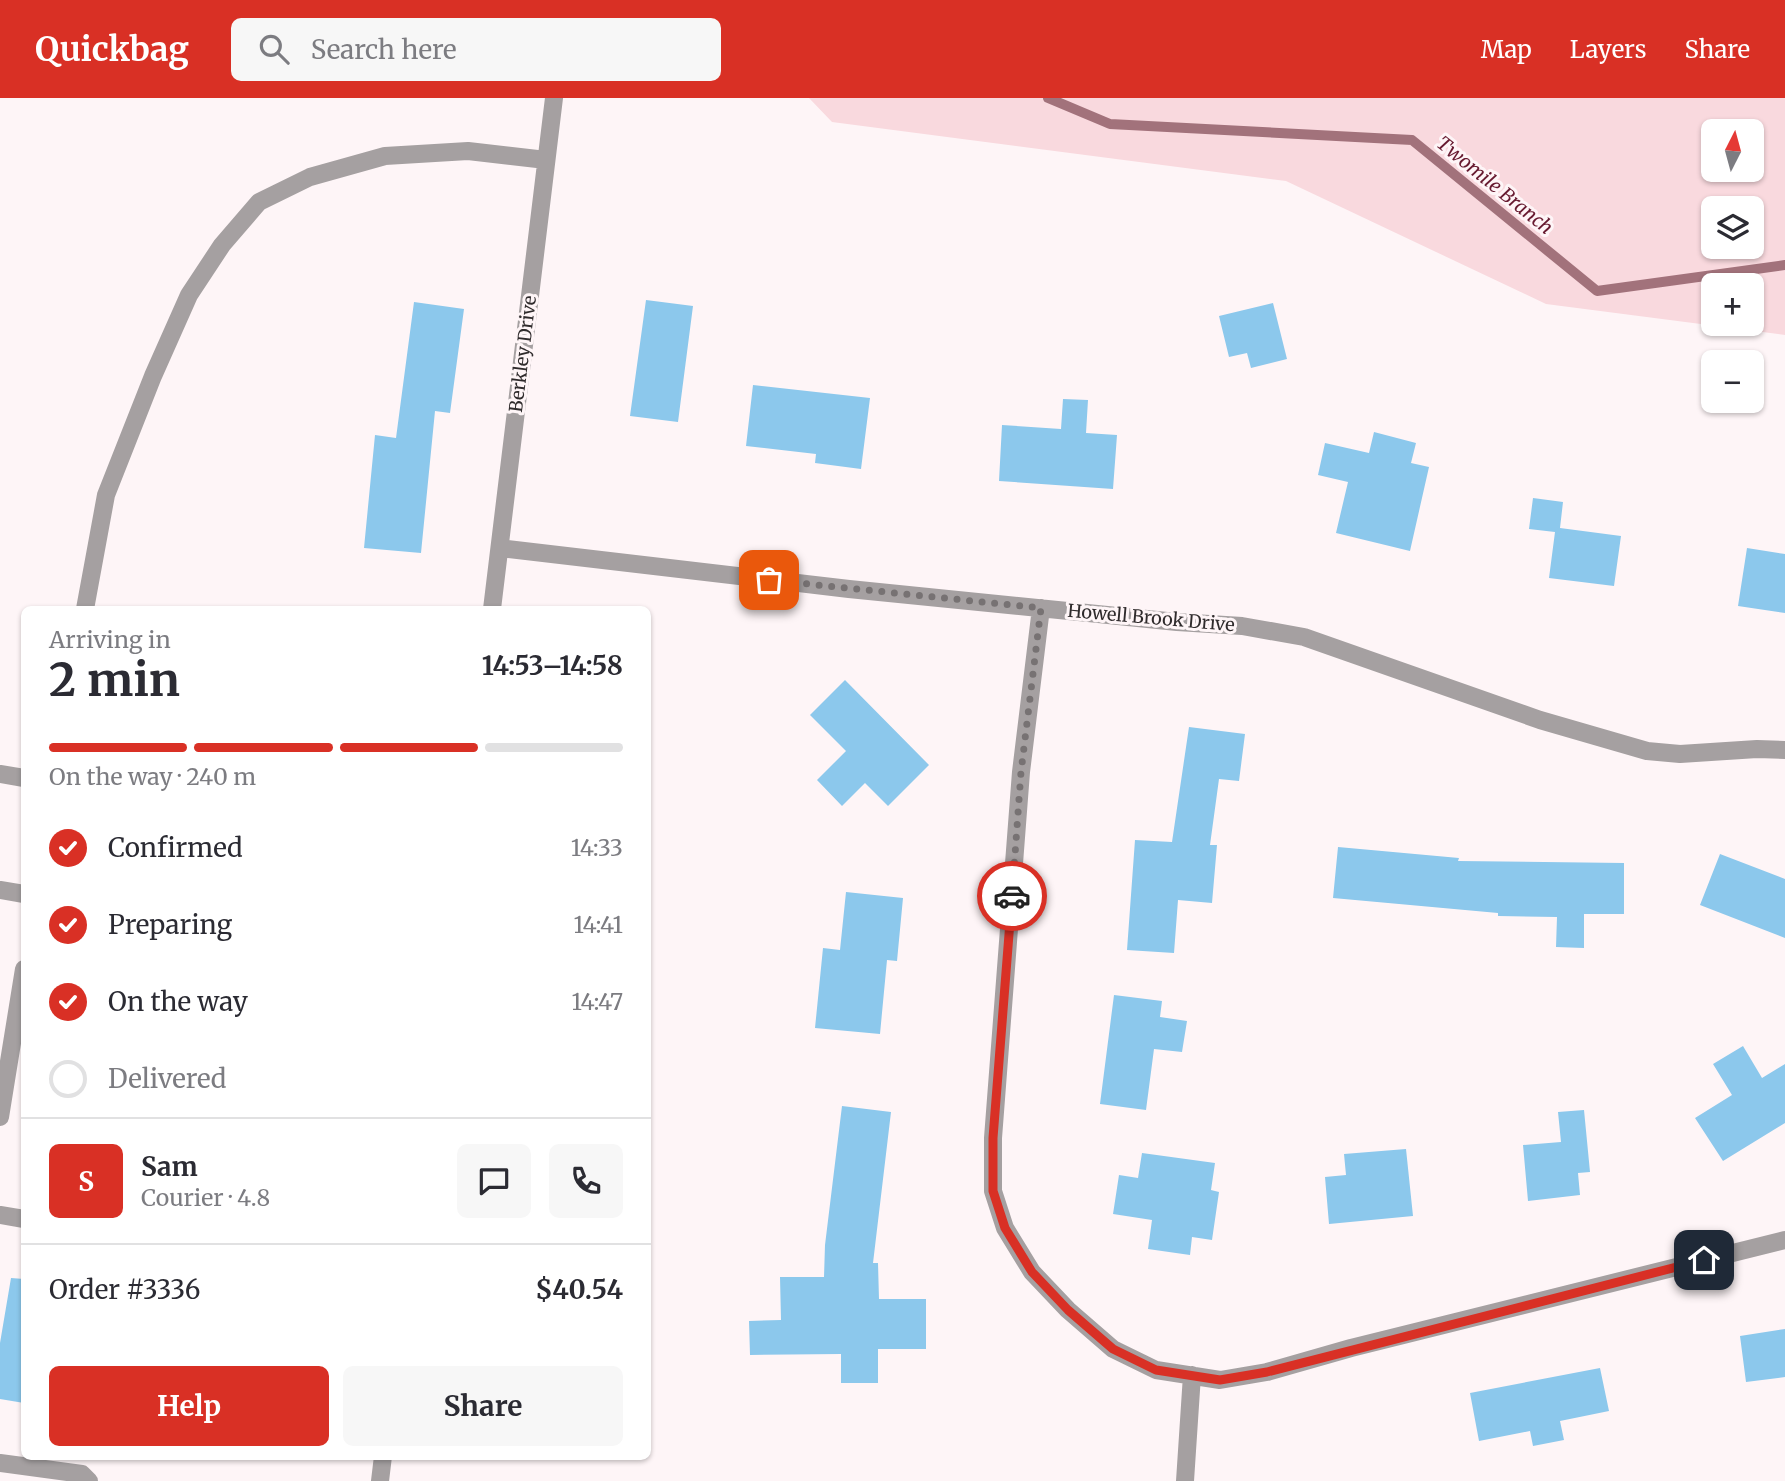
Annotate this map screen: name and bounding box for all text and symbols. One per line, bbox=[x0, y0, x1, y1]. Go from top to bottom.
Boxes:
search box bbox=[231, 18, 721, 81]
text: Quickbag bbox=[35, 29, 189, 70]
icon: search bbox=[255, 30, 293, 68]
text: Search here bbox=[311, 33, 457, 66]
text: Map bbox=[1481, 34, 1532, 65]
text: Layers bbox=[1570, 34, 1646, 65]
text: Share bbox=[1684, 34, 1750, 65]
north arrow bbox=[1701, 119, 1764, 182]
map controls bbox=[1701, 119, 1764, 413]
water label: Twomile Branch bbox=[1432, 131, 1558, 239]
button: layers bbox=[1701, 196, 1764, 259]
button: + bbox=[1701, 273, 1764, 336]
street label: Berkley Drive bbox=[504, 294, 541, 414]
button: − bbox=[1701, 350, 1764, 413]
pin bbox=[739, 550, 799, 610]
icon: bag bbox=[750, 561, 788, 599]
street label: Howell Brook Drive bbox=[1066, 599, 1236, 636]
text: Arriving in bbox=[49, 625, 171, 654]
text: 14:53–14:58 bbox=[482, 649, 623, 682]
text: 2 min bbox=[49, 651, 180, 709]
text: On the way · 240 m bbox=[49, 762, 256, 791]
icon: check bbox=[49, 829, 87, 867]
text: Confirmed bbox=[108, 831, 243, 864]
text: 14:33 bbox=[571, 833, 623, 862]
courier bbox=[977, 861, 1047, 931]
icon: car bbox=[993, 877, 1031, 915]
icon: check bbox=[49, 906, 87, 944]
text: Preparing bbox=[108, 908, 232, 941]
text: 14:41 bbox=[573, 910, 623, 939]
icon: check bbox=[49, 983, 87, 1021]
text: On the way bbox=[108, 985, 248, 1018]
text: 14:47 bbox=[571, 987, 623, 1016]
text: Delivered bbox=[108, 1062, 227, 1095]
button: chat bbox=[457, 1144, 531, 1218]
button: phone bbox=[549, 1144, 623, 1218]
text: Sam bbox=[141, 1150, 198, 1183]
text: S bbox=[78, 1165, 94, 1198]
text: Courier · 4.8 bbox=[141, 1183, 270, 1212]
pin bbox=[1674, 1230, 1734, 1290]
icon: home bbox=[1685, 1241, 1723, 1279]
text: Order #3336 bbox=[49, 1273, 200, 1306]
text: $40.54 bbox=[535, 1273, 623, 1306]
button: Help bbox=[49, 1366, 329, 1446]
button: Share bbox=[343, 1366, 623, 1446]

